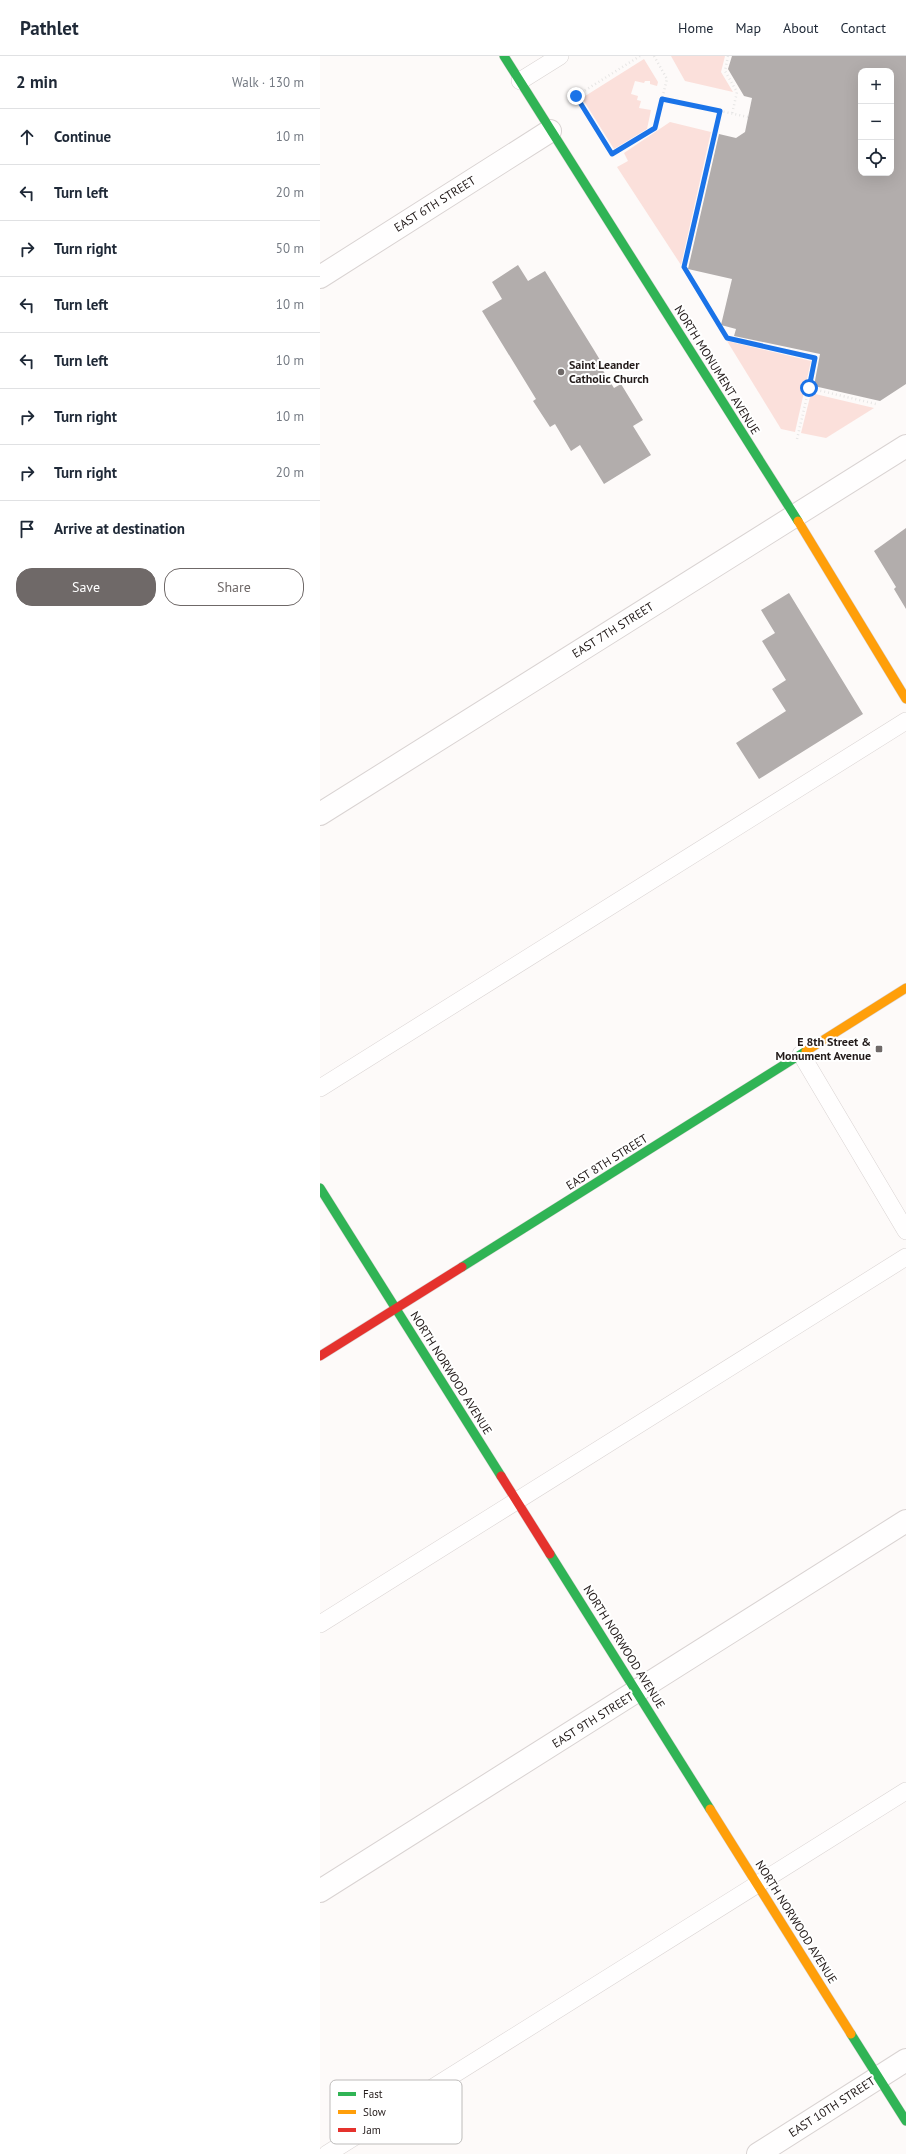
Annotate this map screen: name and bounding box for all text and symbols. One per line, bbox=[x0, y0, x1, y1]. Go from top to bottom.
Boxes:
text: Pathlet bbox=[20, 16, 79, 40]
text: Home bbox=[678, 19, 713, 37]
text: Map bbox=[735, 19, 761, 37]
text: About bbox=[783, 19, 819, 37]
text: Contact bbox=[841, 19, 886, 37]
map controls bbox=[858, 68, 894, 176]
button: + bbox=[858, 68, 894, 104]
text: 2 min bbox=[16, 71, 57, 93]
text: Walk · 130 m bbox=[232, 74, 304, 91]
route end bbox=[567, 87, 585, 105]
button: − bbox=[858, 104, 894, 140]
icon: ahead bbox=[16, 126, 38, 148]
text: Continue bbox=[54, 127, 111, 146]
text: 10 m bbox=[276, 128, 304, 145]
button: locate bbox=[858, 140, 894, 176]
street label: EAST 6TH STREET bbox=[391, 172, 479, 235]
icon: left bbox=[16, 182, 38, 204]
text: Turn left bbox=[54, 183, 108, 202]
text: 20 m bbox=[276, 184, 304, 201]
icon: right bbox=[16, 238, 38, 260]
text: Turn right bbox=[54, 239, 117, 258]
text: 50 m bbox=[276, 240, 304, 257]
icon: left bbox=[16, 294, 38, 316]
text: Turn left bbox=[54, 295, 108, 314]
text: 10 m bbox=[276, 296, 304, 313]
street label: NORTH MONUMENT AVENUE bbox=[672, 302, 763, 437]
icon: left bbox=[16, 350, 38, 372]
text: Turn left bbox=[54, 351, 108, 370]
text: 10 m bbox=[276, 352, 304, 369]
place label: Saint Leander Catholic Church bbox=[569, 357, 649, 386]
marker: Saint Leander Catholic Church bbox=[556, 367, 566, 377]
route start bbox=[800, 379, 818, 397]
icon: right bbox=[16, 406, 38, 428]
text: Turn right bbox=[54, 407, 117, 426]
text: 10 m bbox=[276, 408, 304, 425]
icon: right bbox=[16, 462, 38, 484]
text: Turn right bbox=[54, 463, 117, 482]
text: 20 m bbox=[276, 464, 304, 481]
icon: arrive bbox=[16, 518, 38, 540]
text: Arrive at destination bbox=[54, 519, 185, 538]
button: Save bbox=[16, 568, 156, 606]
button: Share bbox=[164, 568, 304, 606]
street label: EAST 7TH STREET bbox=[569, 598, 657, 661]
place label: E 8th Street & Monument Avenue bbox=[775, 1034, 871, 1063]
marker: E 8th Street & Monument Avenue bbox=[874, 1044, 884, 1054]
street label: EAST 8TH STREET bbox=[563, 1130, 651, 1193]
street label: NORTH NORWOOD AVENUE bbox=[407, 1308, 496, 1437]
street label: NORTH NORWOOD AVENUE bbox=[580, 1582, 669, 1711]
street label: EAST 9TH STREET bbox=[549, 1688, 637, 1751]
street label: NORTH NORWOOD AVENUE bbox=[752, 1857, 841, 1986]
street label: EAST 10TH STREET bbox=[786, 2073, 878, 2140]
legend bbox=[330, 2080, 462, 2144]
text: Fast bbox=[363, 2087, 383, 2101]
text: Slow bbox=[363, 2105, 386, 2119]
text: Jam bbox=[362, 2123, 381, 2137]

